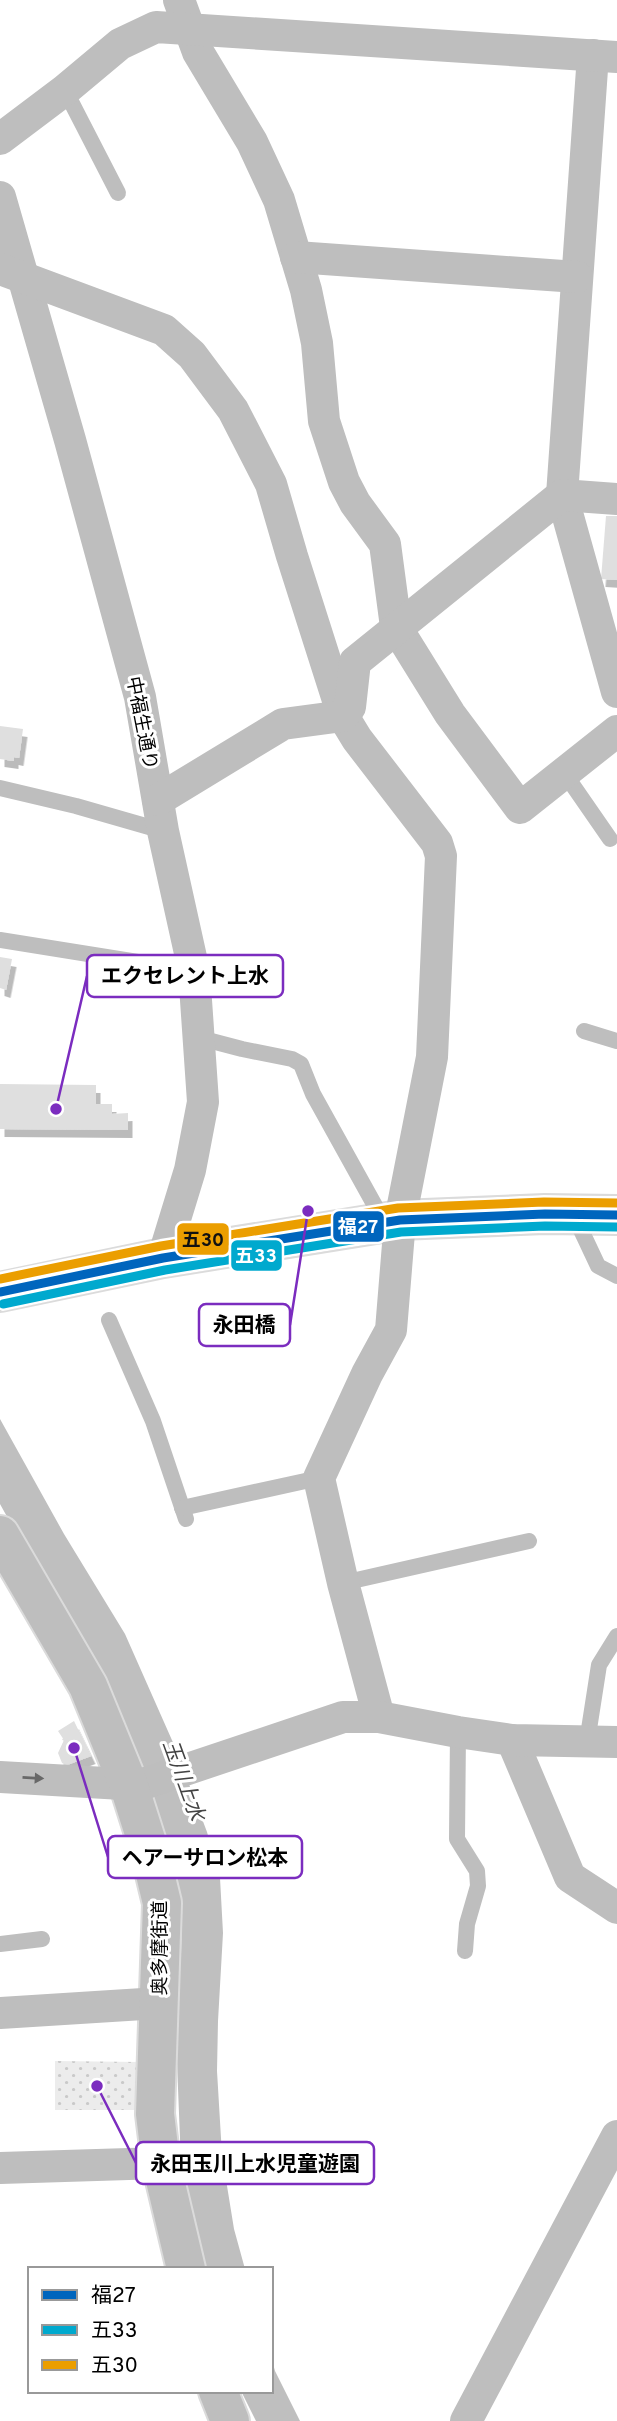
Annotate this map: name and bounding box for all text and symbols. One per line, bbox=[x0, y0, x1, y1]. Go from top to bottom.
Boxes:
street label: 中福生通り bbox=[120, 674, 162, 772]
callout: エクセレント上水 bbox=[87, 955, 283, 997]
text: エクセレント上水 bbox=[101, 964, 269, 991]
line badge: 福27 bbox=[332, 1210, 385, 1243]
text: 福27 bbox=[338, 1216, 378, 1240]
line badge: 五30 bbox=[176, 1222, 230, 1256]
text: 五30 bbox=[182, 1229, 224, 1253]
line badge: 五33 bbox=[230, 1239, 283, 1272]
text: 五33 bbox=[235, 1245, 277, 1269]
callout: 永田橋 bbox=[199, 1304, 290, 1346]
text: 永田橋 bbox=[213, 1313, 276, 1340]
water label: 玉川上水 bbox=[156, 1736, 210, 1826]
one-way arrow bbox=[23, 1773, 45, 1784]
callout: ヘアーサロン松本 bbox=[108, 1836, 302, 1878]
text: ヘアーサロン松本 bbox=[122, 1846, 288, 1873]
street label: 奥多摩街道 bbox=[149, 1900, 173, 1996]
callout: 永田玉川上水児童遊園 bbox=[136, 2142, 374, 2184]
text: 永田玉川上水児童遊園 bbox=[150, 2152, 360, 2179]
legend bbox=[28, 2267, 273, 2393]
text: 福27 bbox=[91, 2283, 136, 2310]
text: 五33 bbox=[91, 2318, 137, 2345]
text: 五30 bbox=[91, 2353, 138, 2380]

